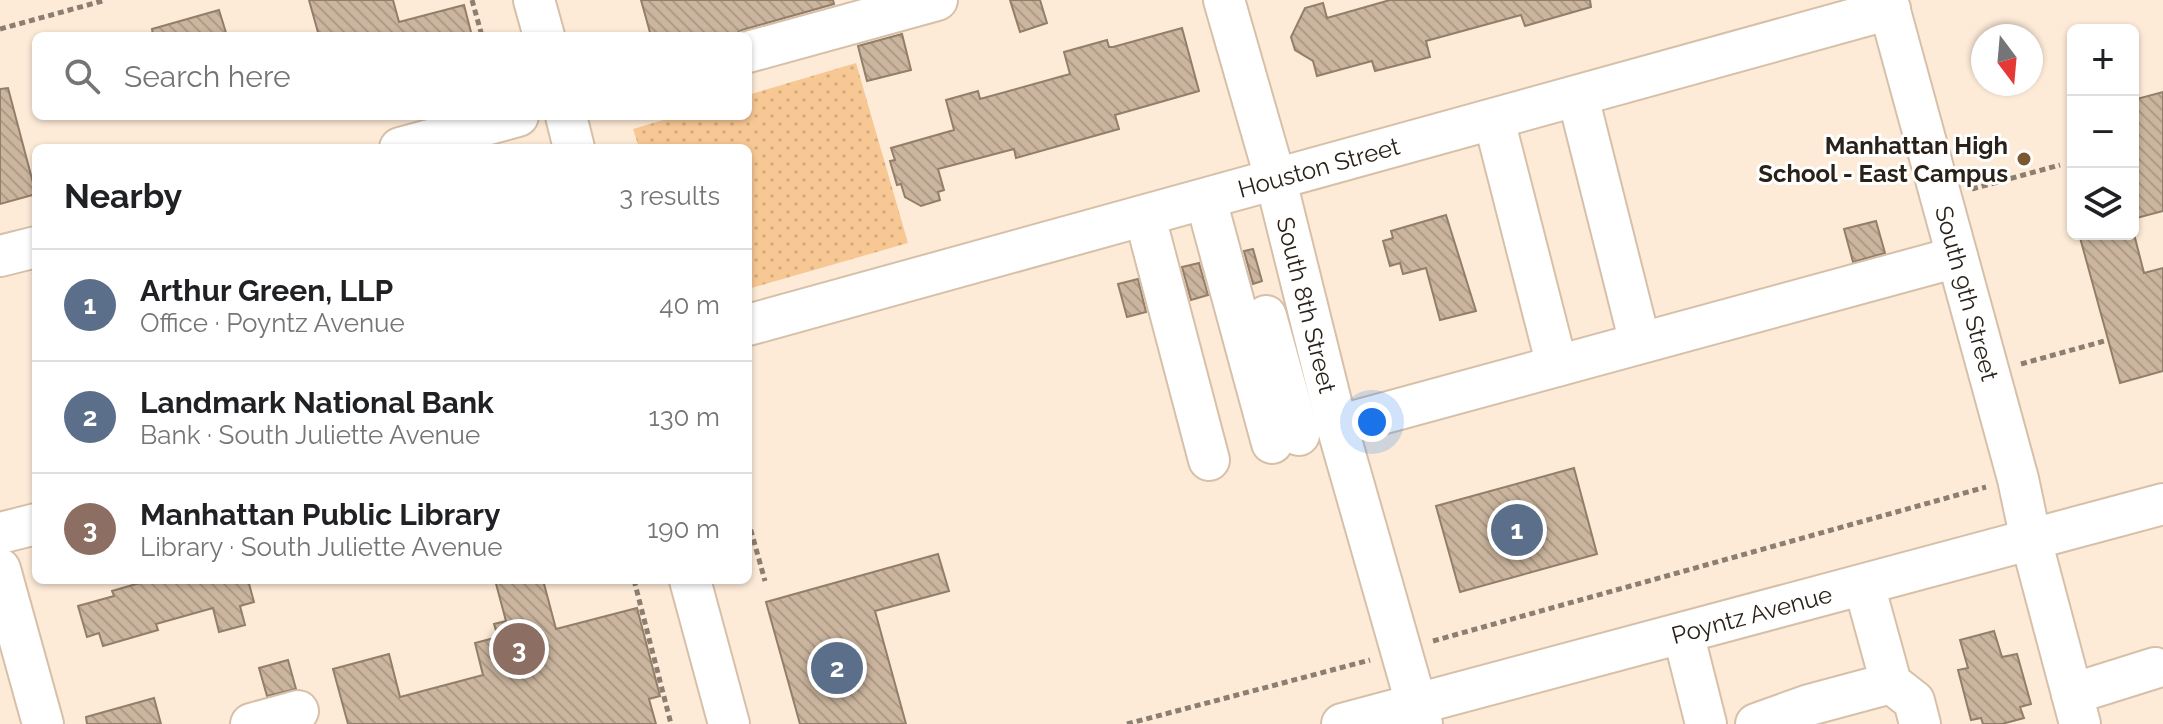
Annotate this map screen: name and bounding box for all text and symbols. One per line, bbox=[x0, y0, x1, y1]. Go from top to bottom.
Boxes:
north arrow bbox=[1971, 24, 2043, 96]
map controls bbox=[2067, 24, 2139, 240]
button: + bbox=[2067, 24, 2139, 96]
search box bbox=[32, 32, 752, 120]
icon: search bbox=[60, 54, 104, 98]
text: Search here bbox=[124, 59, 291, 94]
button: − bbox=[2067, 96, 2139, 168]
street label: Houston Street bbox=[1234, 131, 1403, 203]
place label: Manhattan High School - East Campus bbox=[1758, 131, 2008, 188]
marker: Manhattan High School - East Campus bbox=[2015, 150, 2033, 168]
button: layers bbox=[2067, 168, 2139, 240]
text: Nearby bbox=[64, 176, 182, 216]
text: 3 results bbox=[619, 181, 720, 211]
street label: South 9th Street bbox=[1929, 203, 2005, 384]
street label: South 8th Street bbox=[1271, 214, 1343, 396]
text: Arthur Green, LLP bbox=[140, 273, 393, 308]
text: 1 bbox=[84, 290, 96, 320]
text: 40 m bbox=[659, 290, 720, 320]
text: Office · Poyntz Avenue bbox=[140, 308, 405, 338]
text: Landmark National Bank bbox=[140, 385, 494, 420]
text: 2 bbox=[83, 402, 97, 432]
text: 130 m bbox=[649, 402, 720, 432]
your location bbox=[1352, 402, 1392, 442]
text: Bank · South Juliette Avenue bbox=[140, 420, 480, 450]
text: Manhattan Public Library bbox=[140, 497, 500, 532]
pin: 1 bbox=[1491, 500, 1543, 560]
text: 3 bbox=[83, 514, 97, 544]
text: 190 m bbox=[647, 514, 720, 544]
text: Library · South Juliette Avenue bbox=[140, 532, 503, 562]
street label: Poyntz Avenue bbox=[1668, 579, 1835, 650]
pin: 3 bbox=[493, 619, 545, 679]
pin: 2 bbox=[811, 638, 863, 698]

